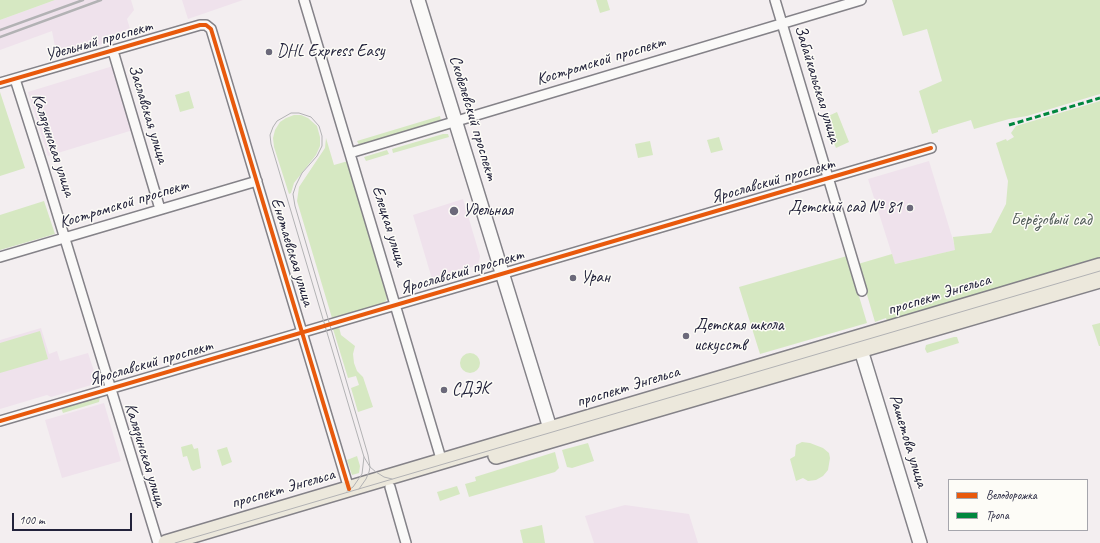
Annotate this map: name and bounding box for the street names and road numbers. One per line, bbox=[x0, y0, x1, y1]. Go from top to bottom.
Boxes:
street label: Удельный проспект bbox=[43, 16, 155, 66]
street label: Забайкальская улица bbox=[789, 23, 845, 145]
street label: Костромской проспект bbox=[534, 32, 668, 90]
street label: Скобелевский проспект bbox=[444, 53, 502, 183]
street label: Заславская улица bbox=[123, 62, 173, 166]
street label: Калязинская улица bbox=[27, 91, 79, 199]
street label: Ярославский проспект bbox=[709, 154, 837, 208]
street label: Костромской проспект bbox=[57, 175, 191, 233]
street label: Елецкая улица bbox=[367, 183, 411, 269]
street label: Енотаевская улица bbox=[266, 195, 318, 309]
street label: Ярославский проспект bbox=[398, 245, 526, 299]
street label: проспект Энгельса bbox=[885, 270, 993, 320]
street label: Ярославский проспект bbox=[87, 336, 215, 390]
street label: проспект Энгельса bbox=[574, 362, 682, 412]
street label: Рашетова улица bbox=[884, 392, 932, 490]
street label: Калязинская улица bbox=[120, 401, 170, 509]
street label: проспект Энгельса bbox=[229, 464, 337, 514]

